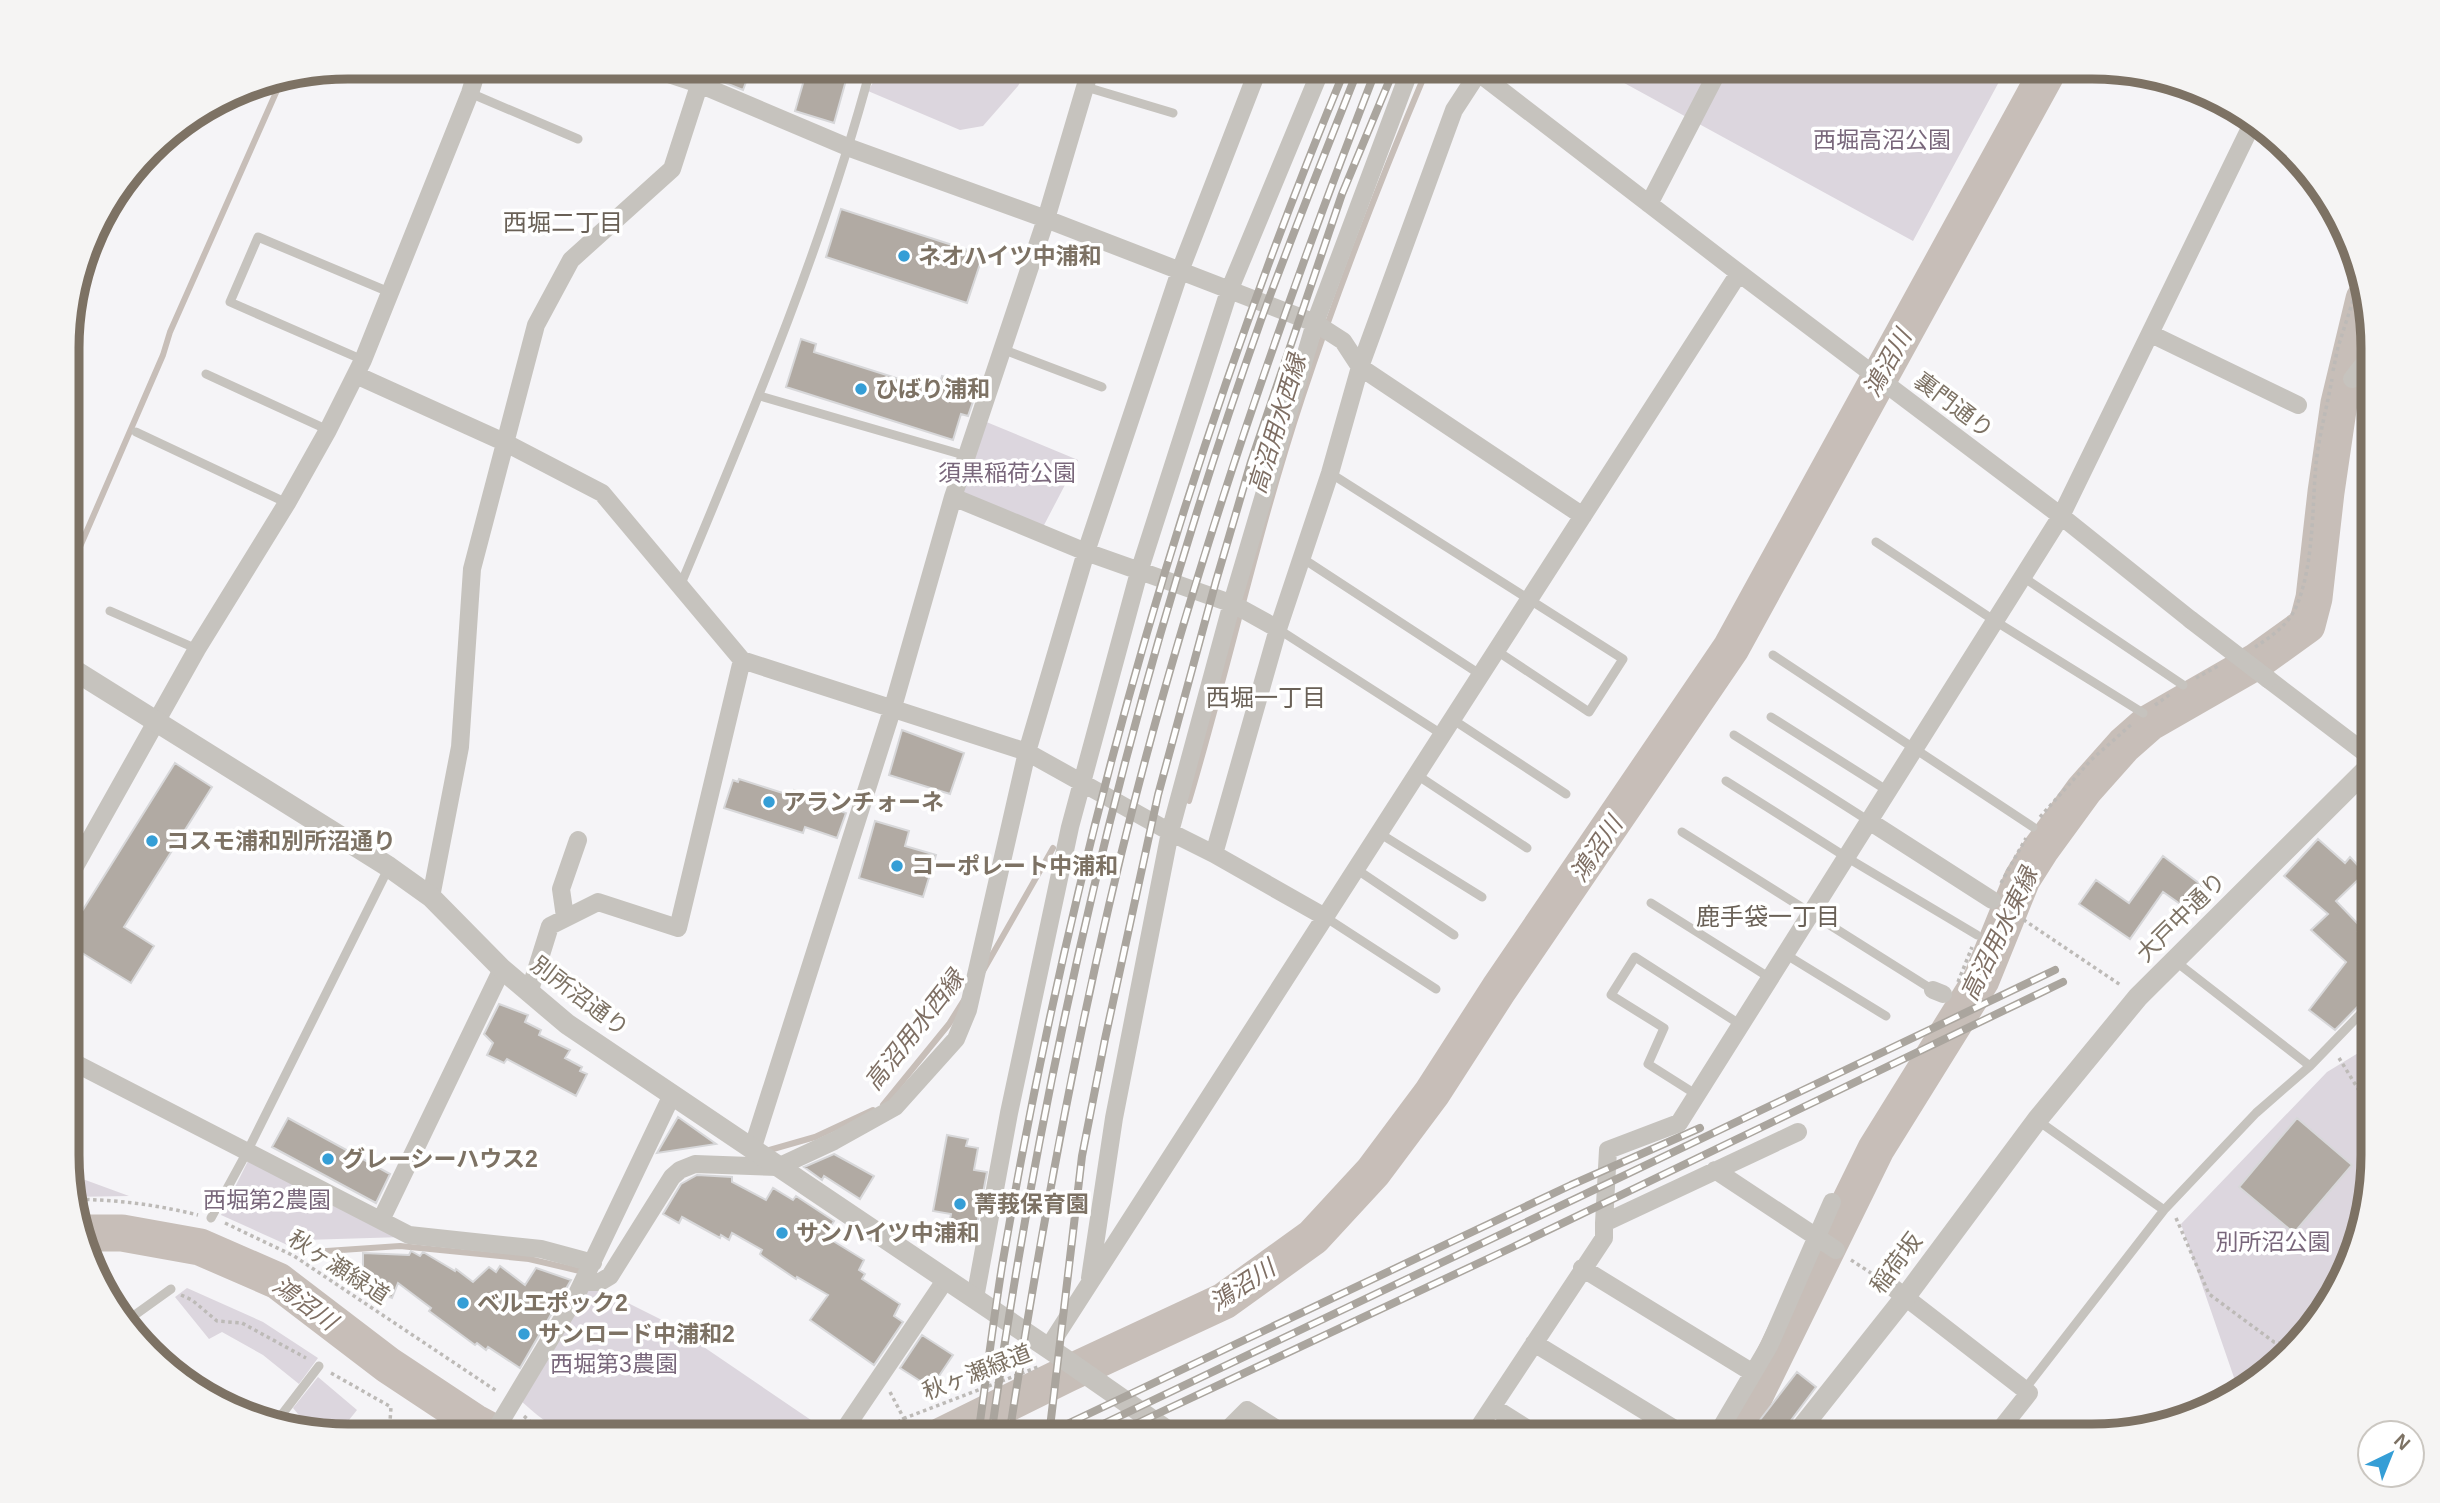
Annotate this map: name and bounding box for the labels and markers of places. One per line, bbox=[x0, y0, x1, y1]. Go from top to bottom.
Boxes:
place label: ネオハイツ中浦和 bbox=[918, 243, 1102, 269]
marker: ネオハイツ中浦和 bbox=[896, 248, 912, 264]
place label: ひばり浦和 bbox=[875, 376, 990, 402]
marker: ひばり浦和 bbox=[853, 381, 869, 397]
place label: アランチォーネ bbox=[783, 789, 944, 815]
marker: アランチォーネ bbox=[761, 794, 777, 810]
place label: コスモ浦和別所沼通り bbox=[166, 828, 396, 854]
marker: コスモ浦和別所沼通り bbox=[144, 833, 160, 849]
place label: コーポレート中浦和 bbox=[911, 853, 1118, 879]
marker: コーポレート中浦和 bbox=[889, 858, 905, 874]
place label: グレーシーハウス2 bbox=[342, 1146, 538, 1172]
marker: グレーシーハウス2 bbox=[320, 1151, 336, 1167]
place label: 菁莪保育園 bbox=[974, 1191, 1089, 1217]
marker: 菁莪保育園 bbox=[952, 1196, 968, 1212]
place label: サンハイツ中浦和 bbox=[796, 1220, 980, 1246]
marker: サンハイツ中浦和 bbox=[774, 1225, 790, 1241]
place label: ベルエポック2 bbox=[477, 1290, 628, 1316]
marker: ベルエポック2 bbox=[455, 1295, 471, 1311]
place label: サンロード中浦和2 bbox=[538, 1321, 735, 1347]
marker: サンロード中浦和2 bbox=[516, 1326, 532, 1342]

